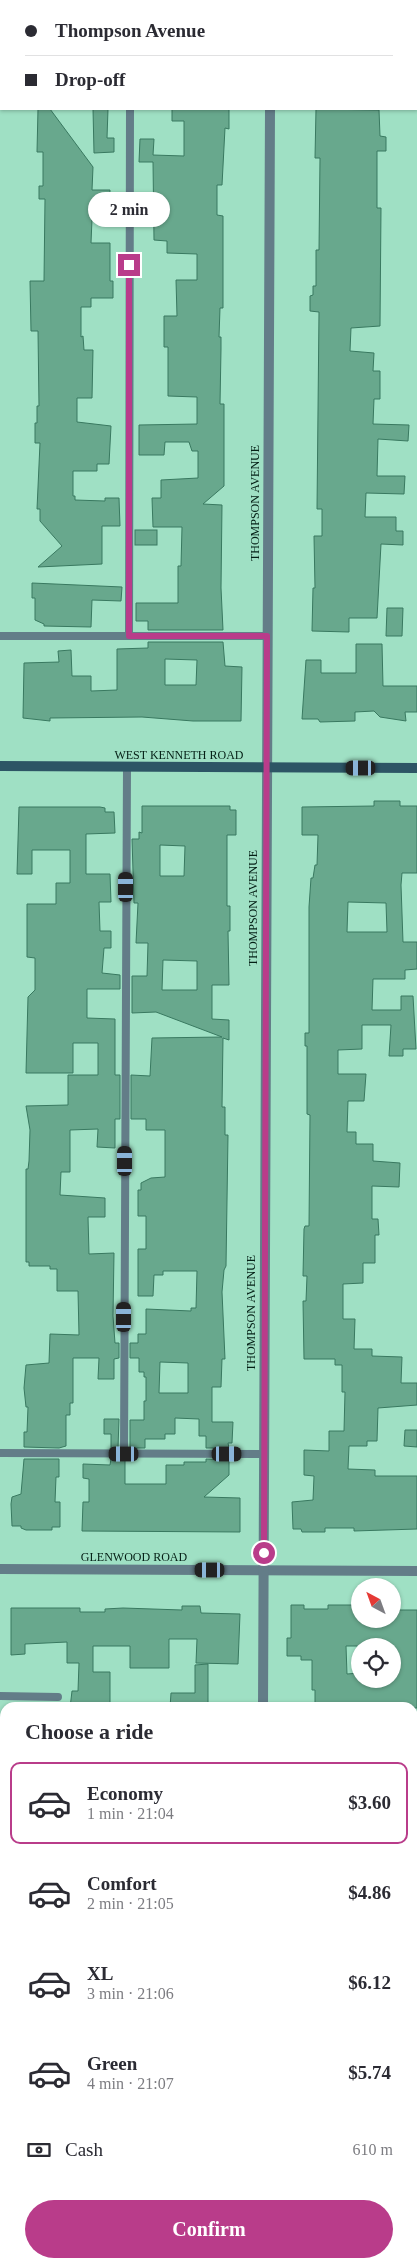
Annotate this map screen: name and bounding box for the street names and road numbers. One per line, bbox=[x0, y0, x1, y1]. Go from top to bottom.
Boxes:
street label: THOMPSON AVENUE bbox=[248, 445, 262, 561]
street label: WEST KENNETH ROAD bbox=[114, 748, 244, 762]
street label: THOMPSON AVENUE bbox=[246, 850, 260, 966]
street label: THOMPSON AVENUE bbox=[244, 1255, 258, 1371]
street label: GLENWOOD ROAD bbox=[81, 1550, 187, 1564]

